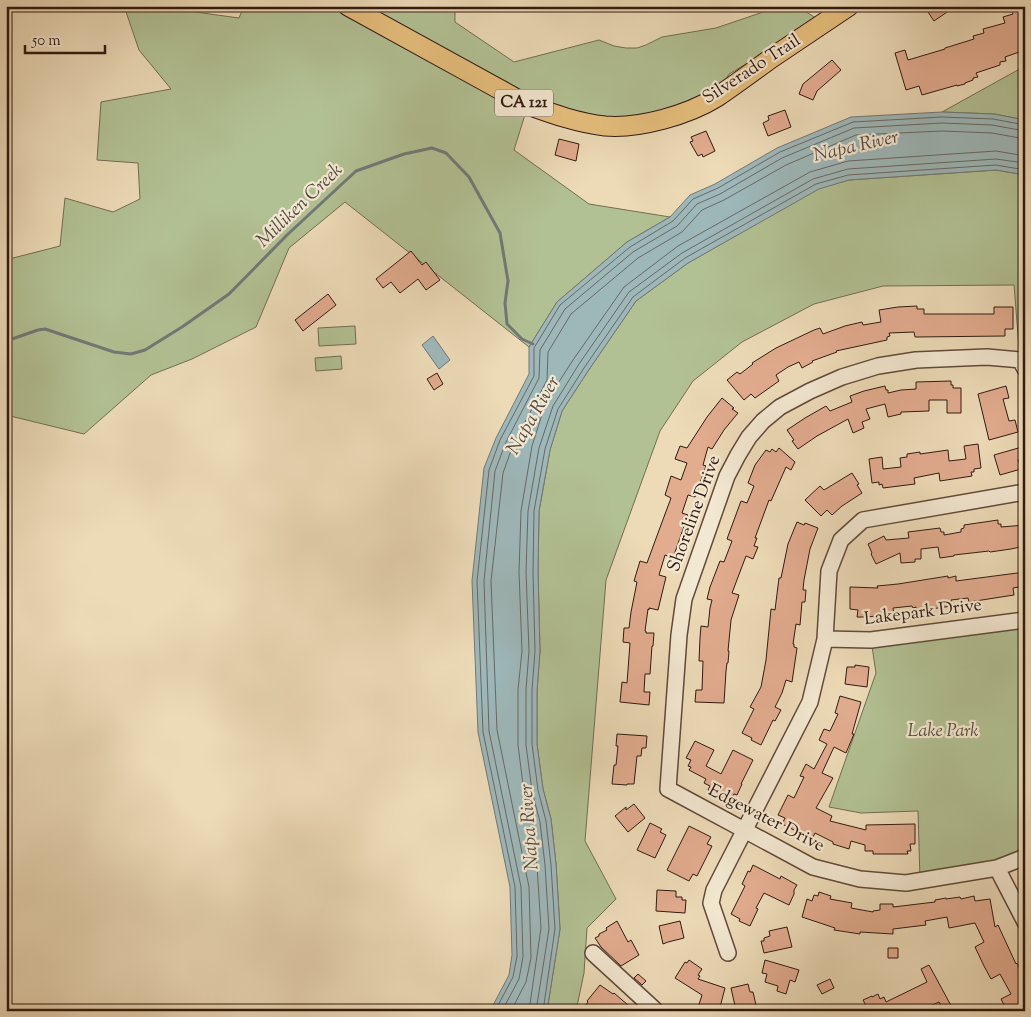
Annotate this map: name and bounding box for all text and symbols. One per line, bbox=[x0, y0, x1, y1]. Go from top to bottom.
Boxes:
scale bar bbox=[25, 22, 105, 54]
street label: Silverado Trail bbox=[698, 28, 806, 112]
text: 50 m bbox=[31, 31, 61, 52]
road number: CA 121 bbox=[495, 90, 553, 116]
water label: Napa River bbox=[811, 124, 902, 170]
water label: Milliken Creek bbox=[251, 158, 349, 254]
water label: Napa River bbox=[501, 372, 567, 460]
street label: Shoreline Drive bbox=[662, 452, 728, 576]
street label: Lakepark Drive bbox=[863, 593, 983, 633]
park label: Lake Park bbox=[908, 719, 978, 745]
street label: Edgewater Drive bbox=[703, 778, 829, 860]
water label: Napa River bbox=[513, 783, 546, 871]

